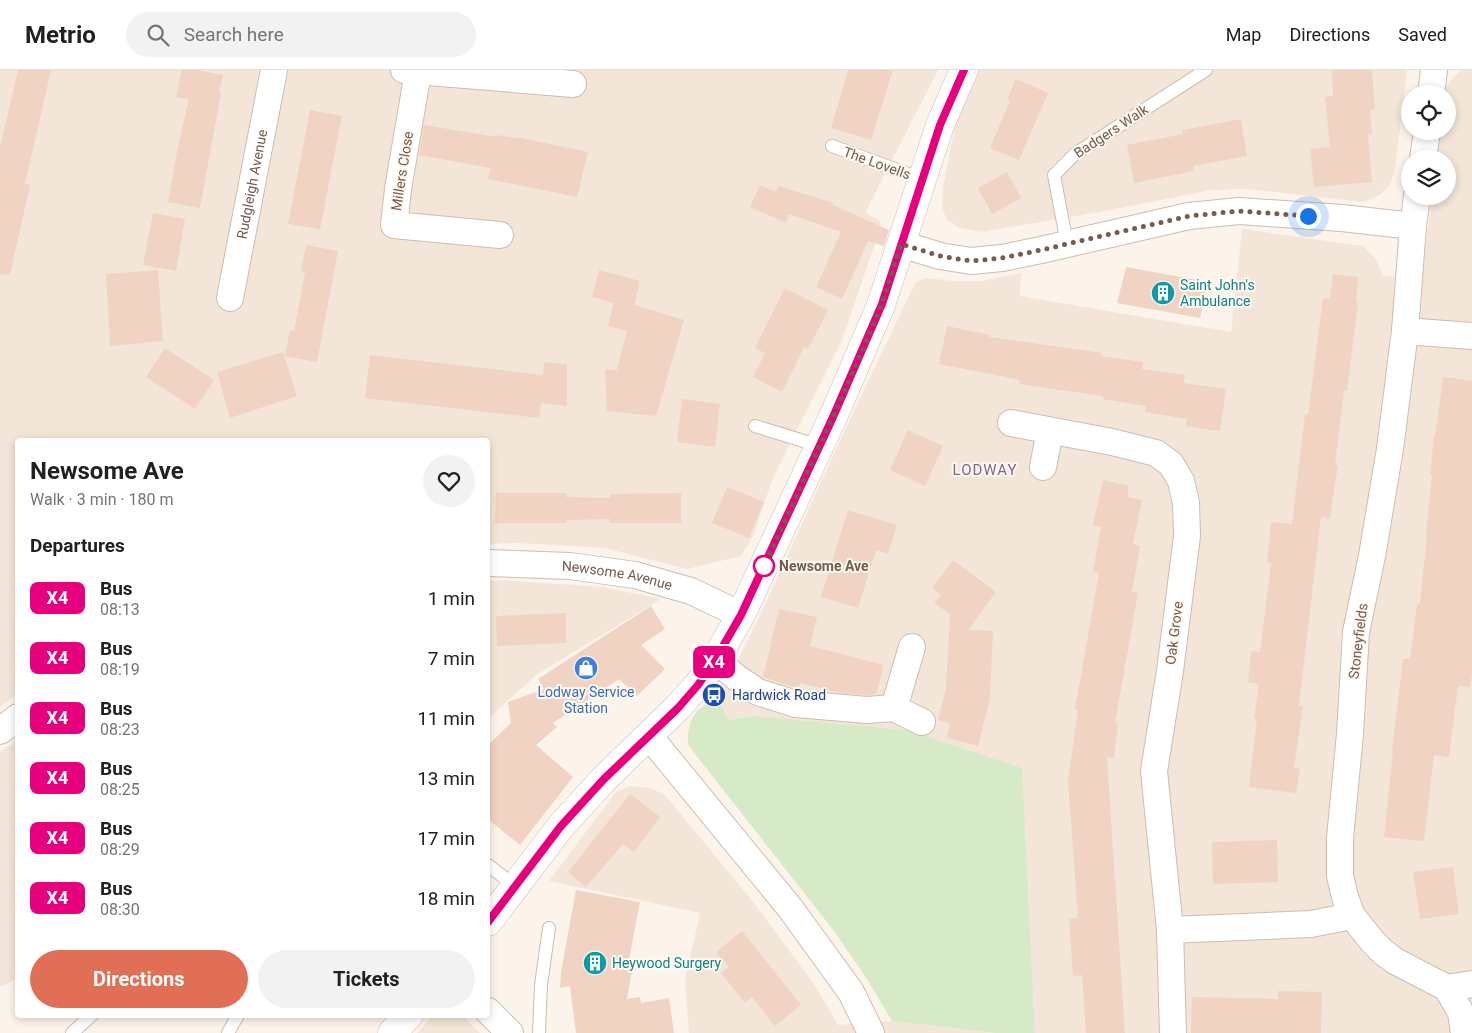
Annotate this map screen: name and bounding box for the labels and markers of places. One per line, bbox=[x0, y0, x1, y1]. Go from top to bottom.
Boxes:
place label: Saint John's Ambulance bbox=[1180, 277, 1255, 309]
building icon: Saint John's Ambulance bbox=[1150, 280, 1176, 306]
marker: Newsome Ave bbox=[753, 555, 775, 577]
place label: Newsome Ave bbox=[779, 558, 869, 574]
shop icon: Lodway Service Station bbox=[573, 655, 599, 681]
bus stop icon: Hardwick Road bbox=[701, 682, 727, 708]
place label: Lodway Service Station bbox=[537, 684, 635, 716]
place label: Hardwick Road bbox=[732, 687, 826, 703]
building icon: Heywood Surgery bbox=[582, 950, 608, 976]
place label: Heywood Surgery bbox=[612, 955, 722, 971]

